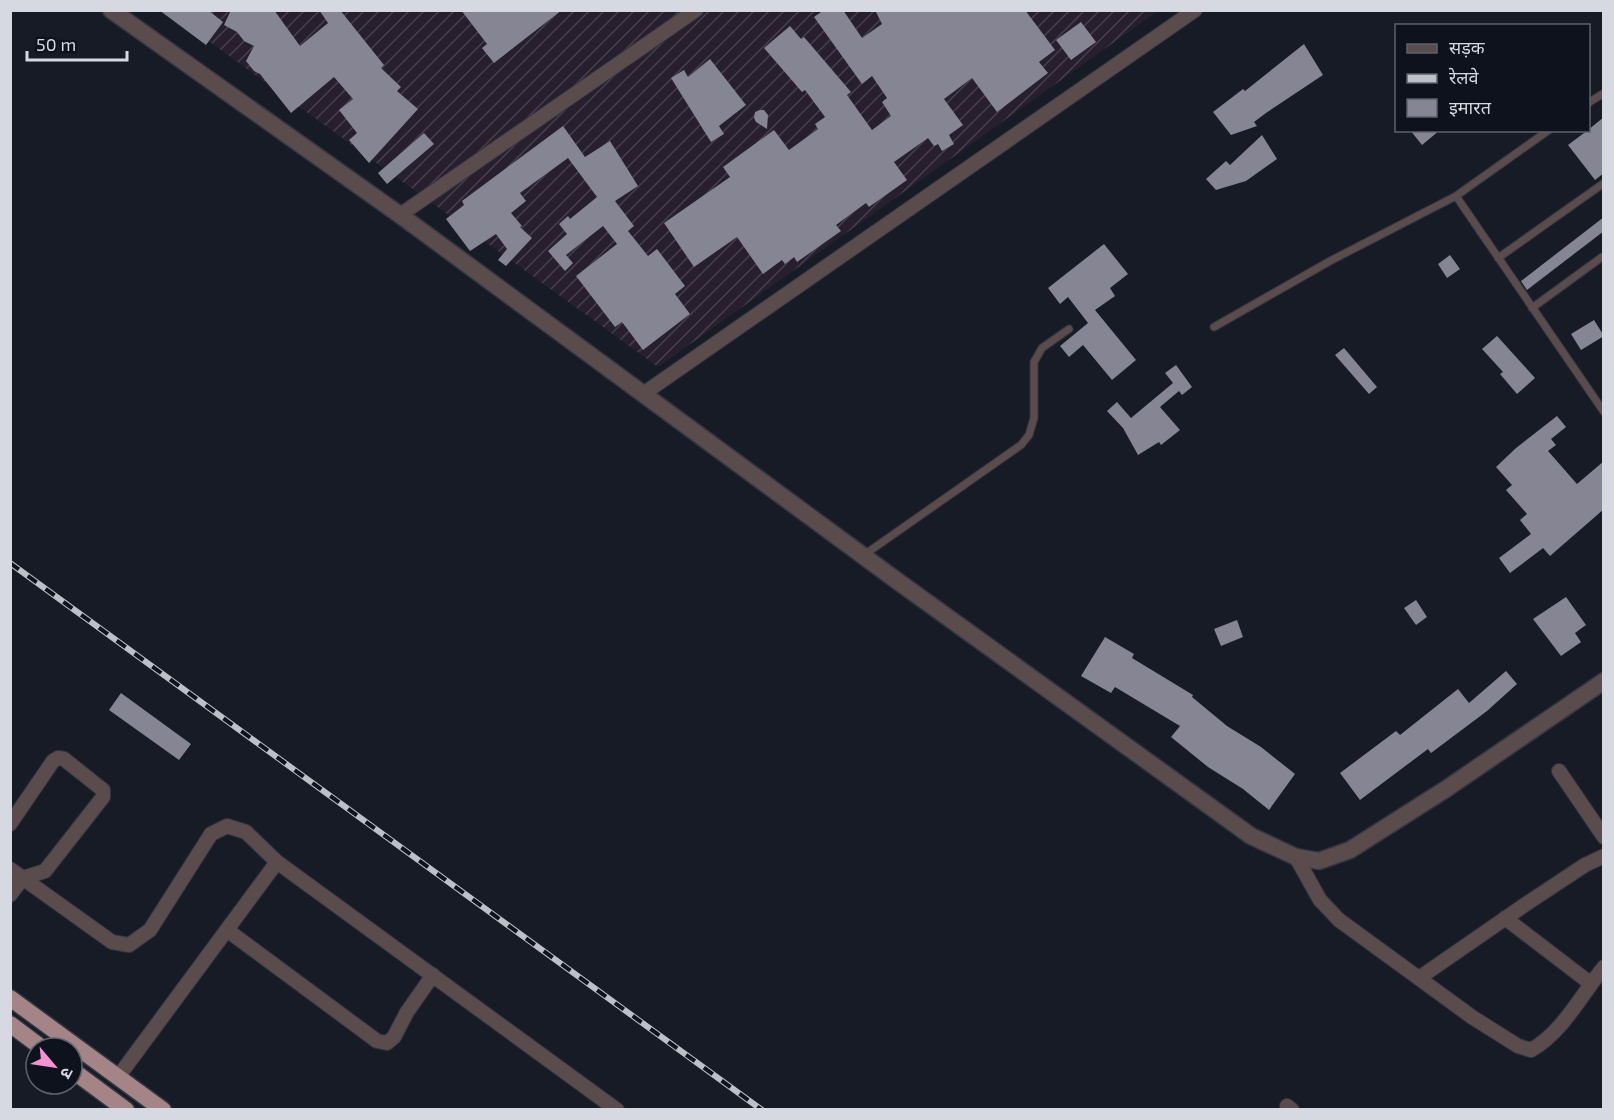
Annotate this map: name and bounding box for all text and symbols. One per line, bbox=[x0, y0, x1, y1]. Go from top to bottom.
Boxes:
scale bar bbox=[27, 24, 128, 62]
legend bbox=[1395, 24, 1590, 132]
text: 50 m bbox=[36, 33, 76, 55]
text: सड़क bbox=[1449, 36, 1486, 58]
text: रेलवे bbox=[1448, 66, 1480, 88]
text: इमारत bbox=[1449, 96, 1492, 118]
north arrow bbox=[24, 1036, 84, 1096]
text: उ bbox=[57, 1065, 78, 1083]

